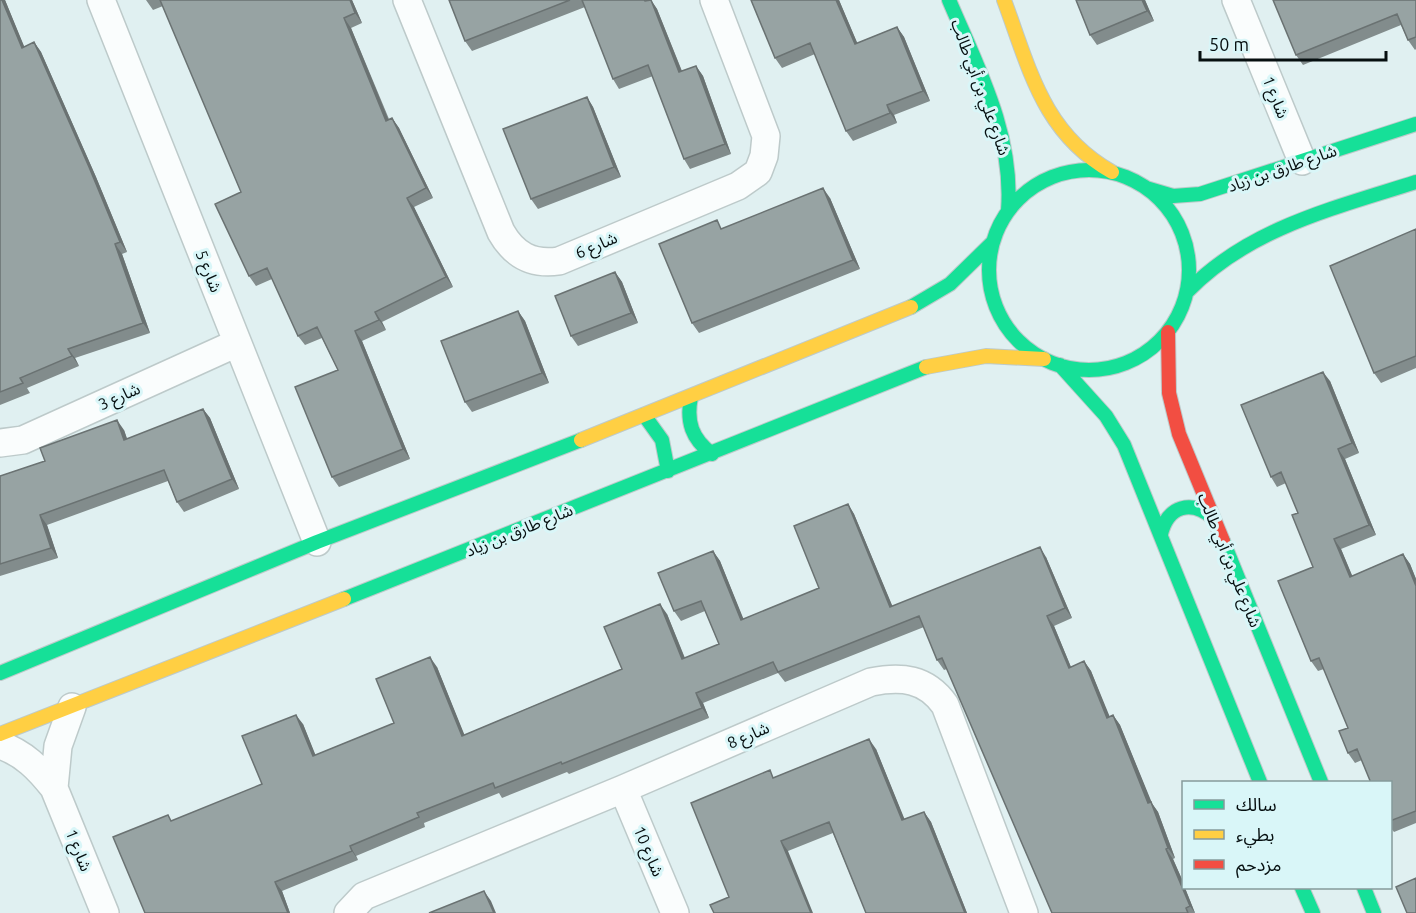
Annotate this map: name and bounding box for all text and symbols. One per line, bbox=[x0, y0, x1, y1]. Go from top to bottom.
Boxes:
street label: شارع علي بن أبي طالب bbox=[944, 17, 1014, 159]
scale bar bbox=[1200, 24, 1386, 62]
text: 50 m bbox=[1209, 34, 1249, 54]
street label: شارع 1 bbox=[1256, 73, 1293, 122]
street label: شارع طارق بن زياد bbox=[1225, 141, 1340, 199]
street label: شارع 6 bbox=[572, 228, 621, 266]
street label: شارع 5 bbox=[189, 247, 226, 296]
street label: شارع 3 bbox=[95, 379, 144, 417]
street label: شارع علي بن أبي طالب bbox=[1191, 490, 1265, 631]
street label: شارع طارق بن زياد bbox=[463, 500, 577, 563]
street label: شارع 8 bbox=[724, 718, 773, 756]
legend bbox=[1182, 781, 1392, 889]
text: سالك bbox=[1236, 794, 1277, 814]
street label: شارع 10 bbox=[627, 823, 668, 880]
text: بطيء bbox=[1236, 824, 1274, 848]
street label: شارع 1 bbox=[59, 826, 96, 875]
text: مزدحم bbox=[1236, 854, 1281, 878]

